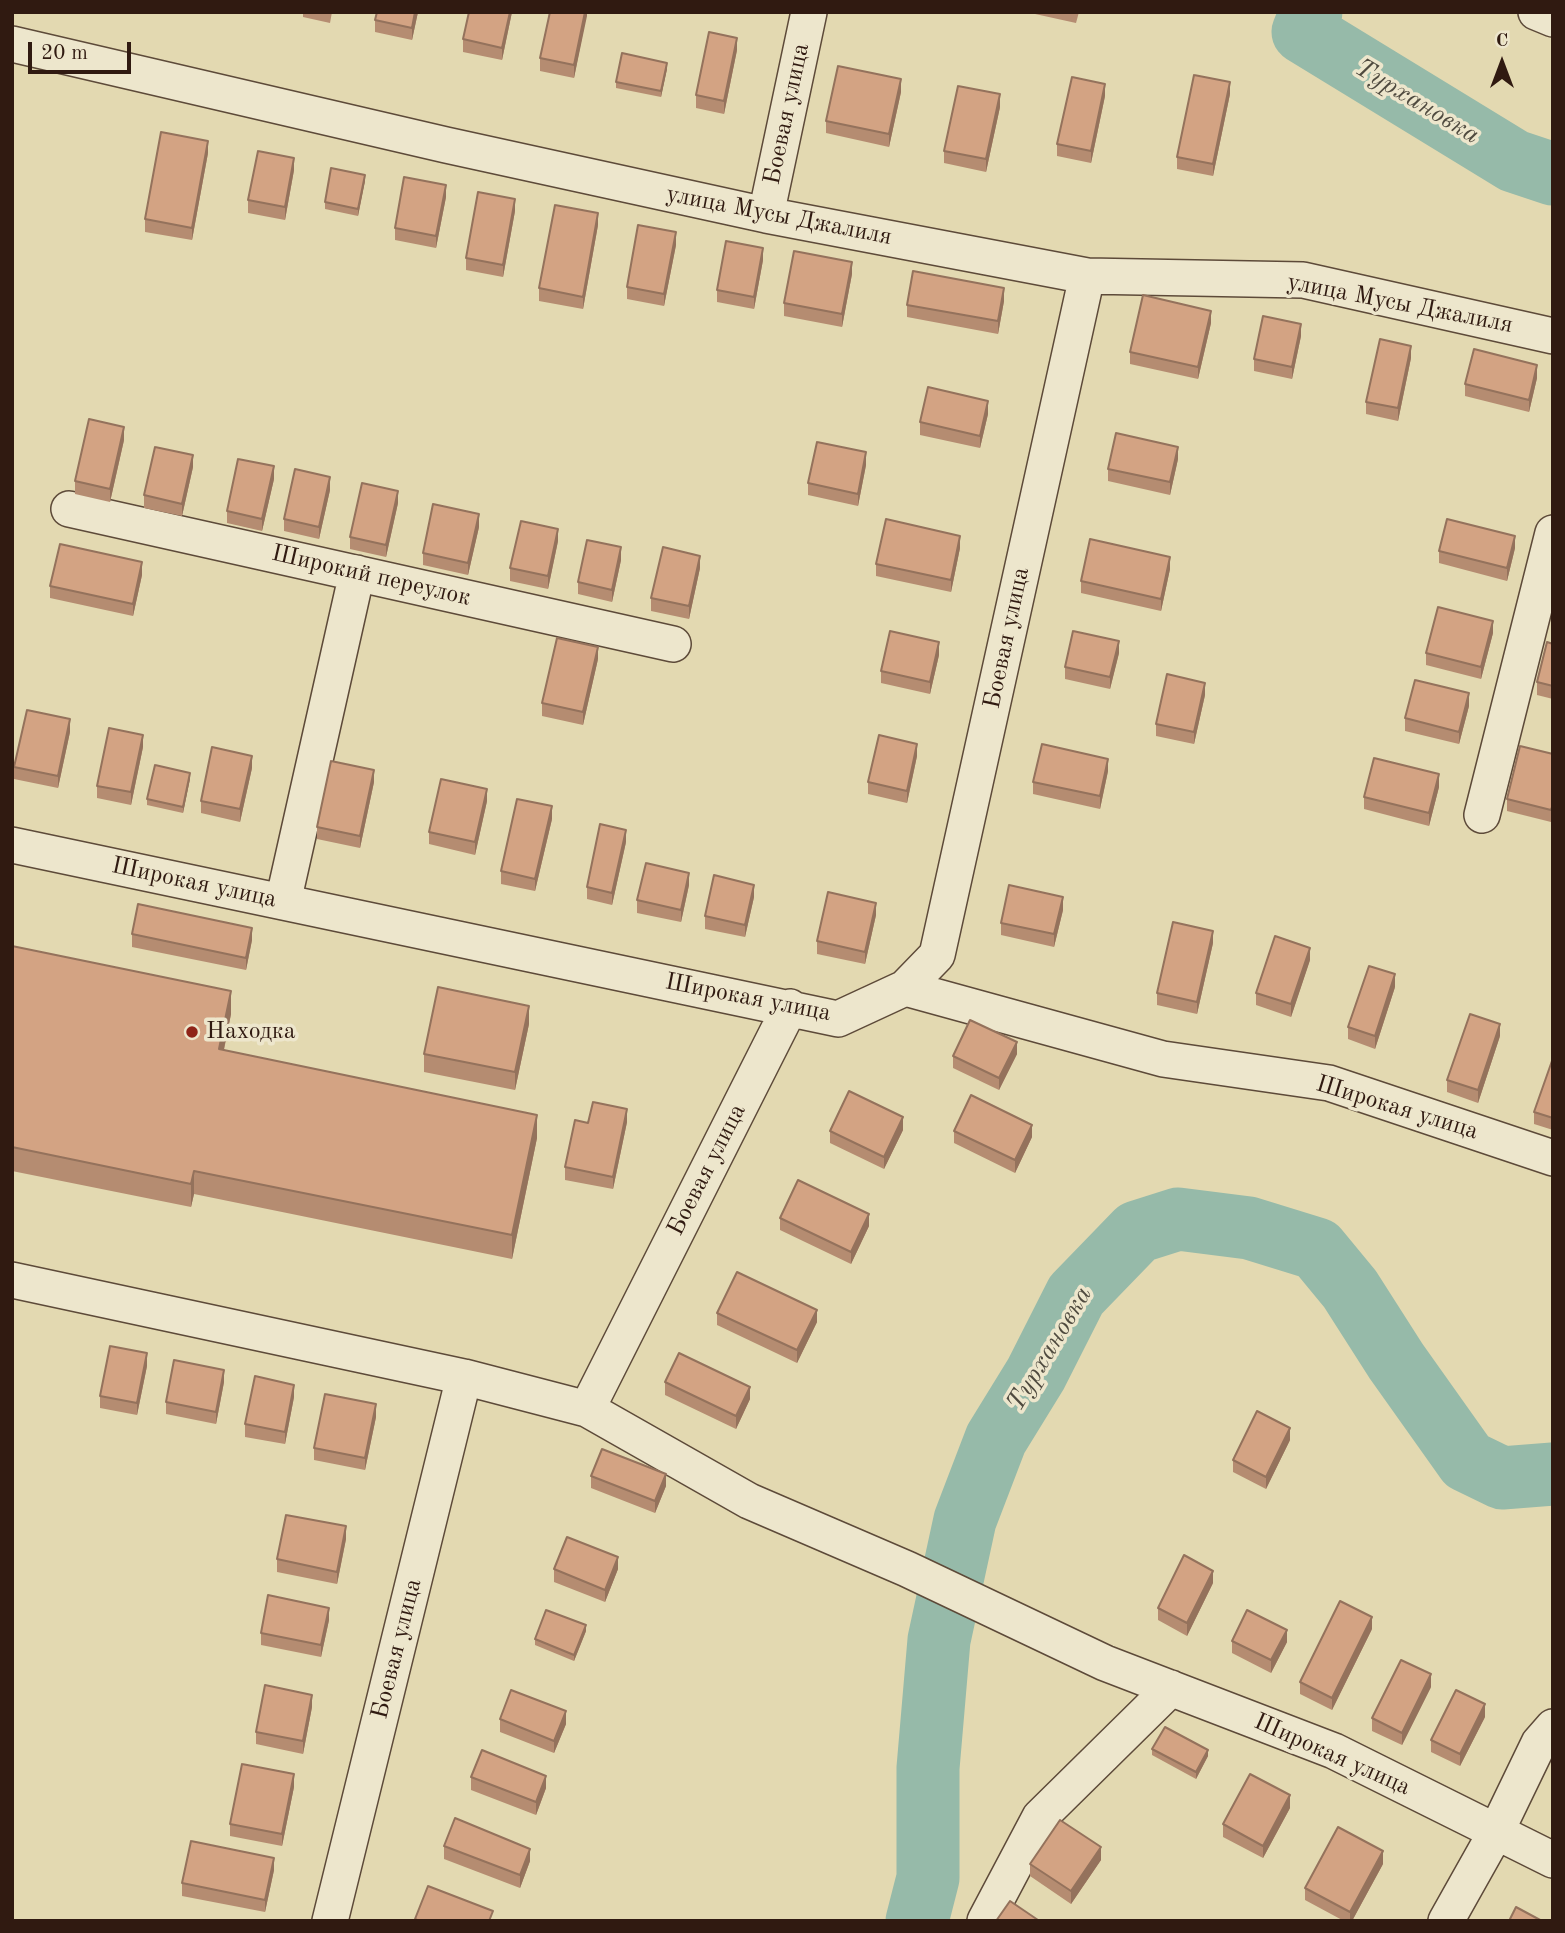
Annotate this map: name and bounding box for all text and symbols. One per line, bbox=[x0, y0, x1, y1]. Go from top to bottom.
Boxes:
scale bar bbox=[32, 28, 135, 72]
north arrow bbox=[1467, 28, 1537, 98]
text: С bbox=[1496, 32, 1508, 51]
street label: Боевая улица bbox=[758, 41, 816, 187]
text: 20 m bbox=[41, 43, 88, 64]
water label: Турхановка bbox=[1349, 53, 1485, 151]
street label: улица Мусы Джалиля bbox=[664, 180, 894, 252]
street label: улица Мусы Джалиля bbox=[1285, 268, 1515, 340]
street label: Широкий переулок bbox=[269, 539, 473, 613]
street label: Боевая улица bbox=[978, 565, 1036, 711]
street label: Широкая улица bbox=[109, 851, 279, 915]
street label: Широкая улица bbox=[663, 968, 833, 1028]
place label: Находка bbox=[206, 1018, 296, 1046]
marker: Находка bbox=[184, 1024, 200, 1040]
street label: Широкая улица bbox=[1312, 1070, 1482, 1146]
street label: Боевая улица bbox=[662, 1099, 752, 1241]
water label: Турхановка bbox=[1001, 1281, 1099, 1417]
street label: Боевая улица bbox=[366, 1576, 428, 1722]
street label: Широкая улица bbox=[1249, 1708, 1415, 1802]

